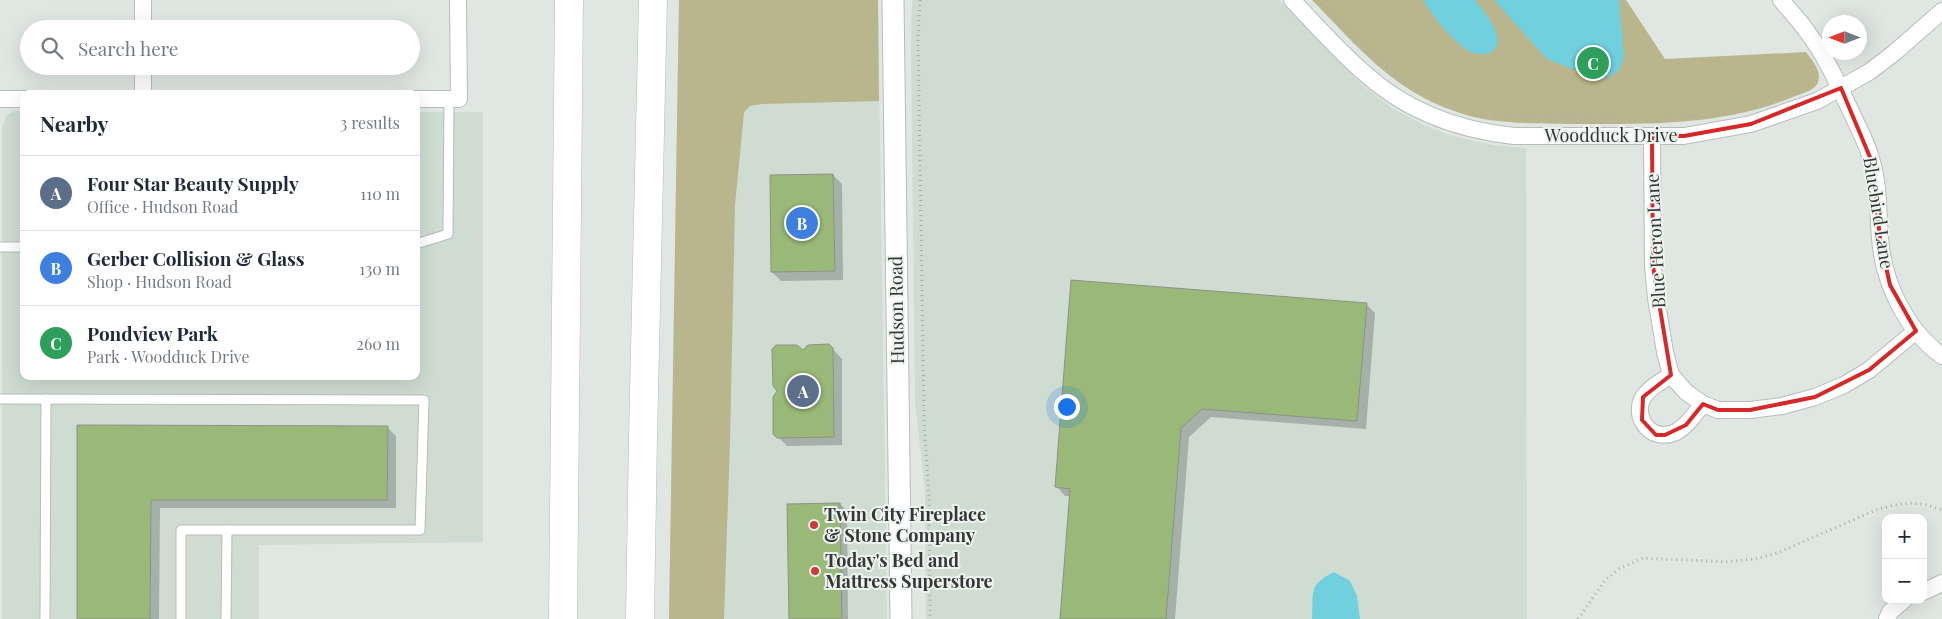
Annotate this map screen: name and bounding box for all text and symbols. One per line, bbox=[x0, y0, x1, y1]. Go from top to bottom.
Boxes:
north arrow bbox=[1822, 15, 1867, 60]
search box bbox=[20, 20, 420, 75]
icon: search bbox=[38, 34, 66, 62]
text: Search here bbox=[78, 35, 178, 61]
pin: C bbox=[1577, 44, 1609, 82]
text: Nearby bbox=[40, 109, 109, 137]
text: 3 results bbox=[340, 112, 400, 133]
street label: Woodduck Drive bbox=[1543, 123, 1678, 147]
street label: Bluebird Lane bbox=[1858, 155, 1900, 271]
text: Four Star Beauty Supply bbox=[87, 170, 299, 196]
street label: Blue Heron Lane bbox=[1639, 173, 1671, 309]
text: A bbox=[51, 183, 61, 204]
text: 110 m bbox=[360, 183, 400, 204]
text: Office · Hudson Road bbox=[87, 196, 238, 217]
pin: B bbox=[786, 204, 818, 242]
text: Gerber Collision & Glass bbox=[87, 245, 305, 271]
street label: Hudson Road bbox=[883, 255, 909, 364]
text: B bbox=[51, 258, 61, 279]
text: 130 m bbox=[359, 258, 400, 279]
text: Shop · Hudson Road bbox=[87, 271, 232, 292]
text: Pondview Park bbox=[87, 320, 218, 346]
text: C bbox=[50, 333, 62, 354]
text: 260 m bbox=[356, 333, 400, 354]
text: Park · Woodduck Drive bbox=[87, 346, 250, 367]
pin: A bbox=[787, 372, 819, 410]
your location bbox=[1054, 394, 1080, 420]
place label: Twin City Fireplace & Stone Company bbox=[824, 502, 986, 547]
map controls bbox=[1882, 514, 1927, 604]
button: + bbox=[1882, 514, 1927, 559]
marker: Twin City Fireplace & Stone Company bbox=[808, 519, 820, 531]
place label: Today's Bed and Mattress Superstore bbox=[825, 548, 993, 593]
button: − bbox=[1882, 559, 1927, 604]
marker: Today's Bed and Mattress Superstore bbox=[809, 565, 821, 577]

